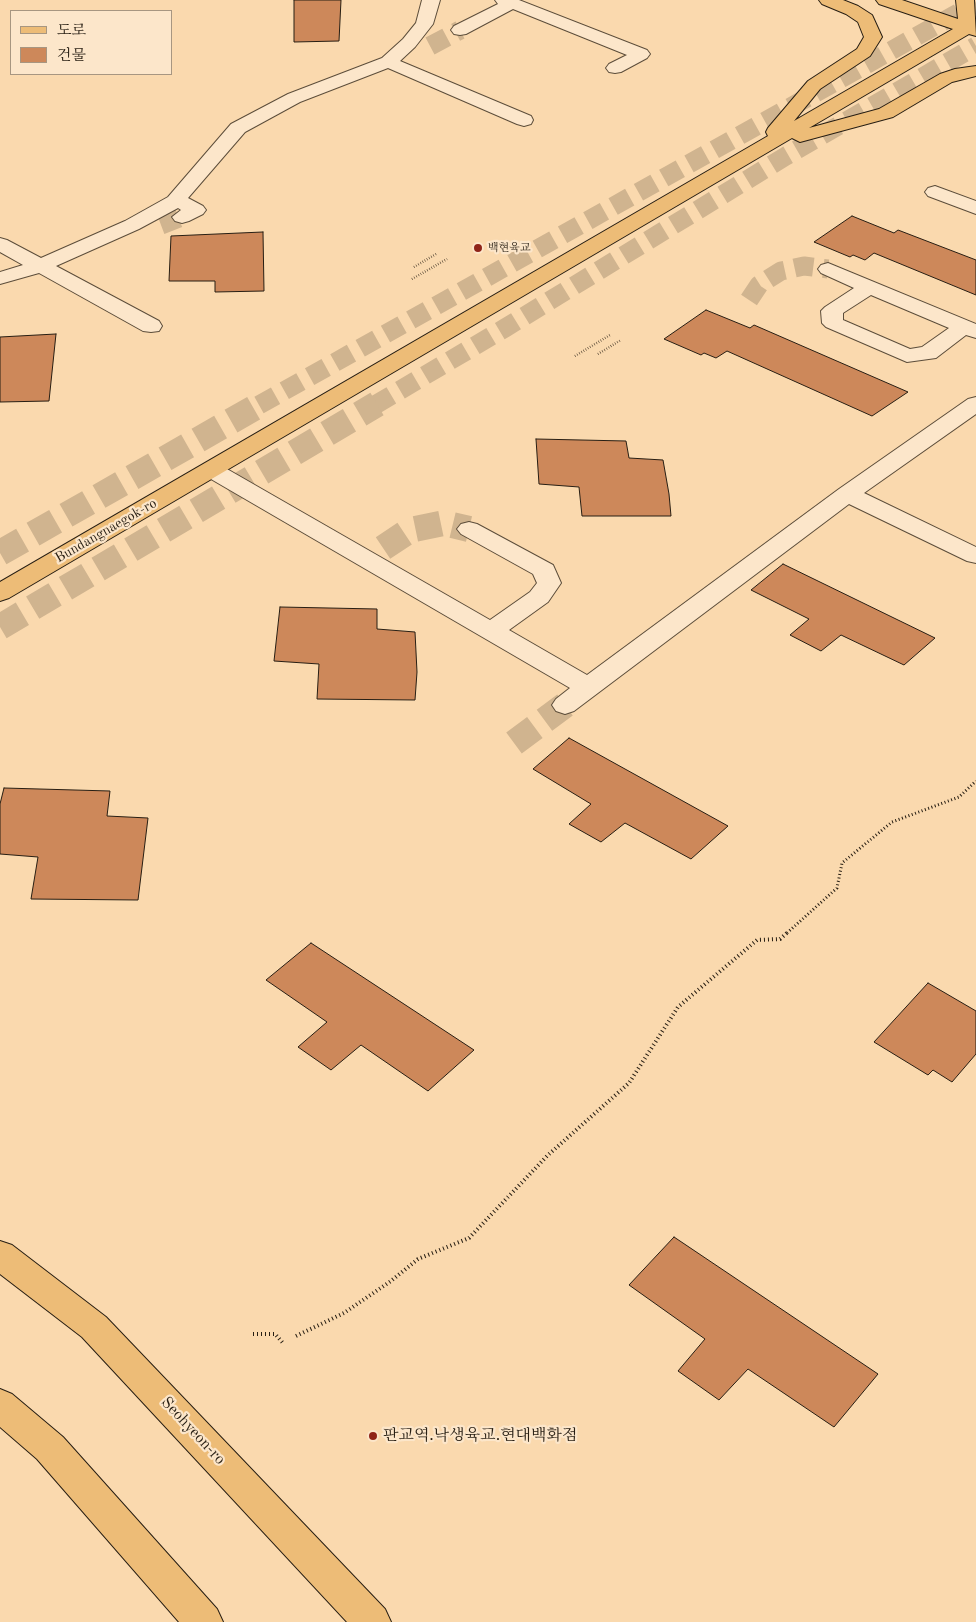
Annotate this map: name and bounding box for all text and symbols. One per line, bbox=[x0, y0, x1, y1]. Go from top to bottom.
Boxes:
legend bbox=[10, 10, 172, 75]
text: 도로 bbox=[57, 24, 86, 39]
text: 건물 bbox=[57, 49, 86, 64]
place label: 백현육교 bbox=[488, 241, 531, 255]
marker: 백현육교 bbox=[472, 242, 484, 254]
street label: Bundangnaegok-ro bbox=[52, 495, 160, 567]
street label: Seohyeon-ro bbox=[157, 1393, 229, 1469]
place label: 판교역.낙생육교.현대백화점 bbox=[383, 1426, 577, 1446]
marker: 판교역.낙생육교.현대백화점 bbox=[367, 1430, 379, 1442]

